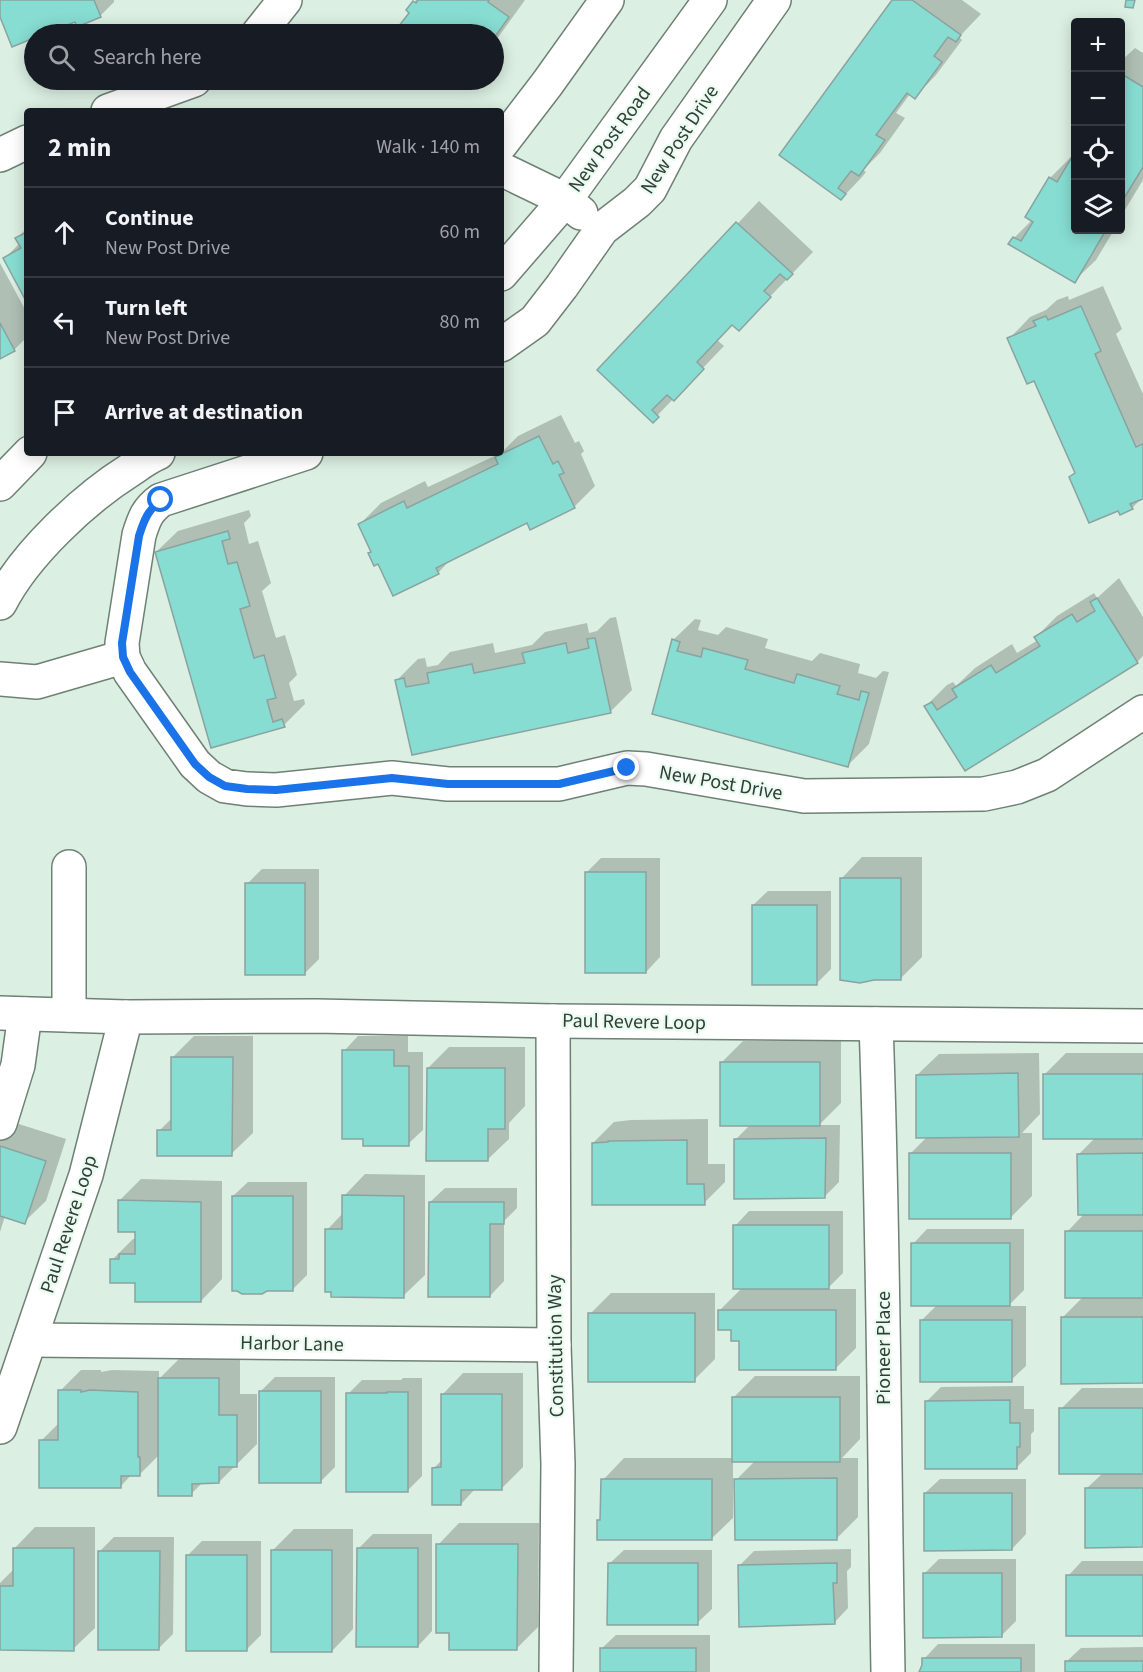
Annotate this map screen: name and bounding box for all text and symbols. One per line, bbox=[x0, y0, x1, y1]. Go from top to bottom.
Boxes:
map controls bbox=[1071, 18, 1125, 234]
button: + bbox=[1071, 18, 1125, 72]
search box bbox=[24, 24, 504, 90]
icon: search bbox=[45, 41, 78, 74]
text: Search here bbox=[93, 41, 201, 73]
button: − bbox=[1071, 72, 1125, 126]
street label: New Post Drive bbox=[634, 79, 726, 200]
street label: New Post Road bbox=[562, 81, 658, 198]
button: locate bbox=[1071, 126, 1125, 180]
text: 2 min bbox=[48, 129, 111, 166]
text: Walk · 140 m bbox=[376, 133, 480, 161]
button: layers bbox=[1071, 180, 1125, 234]
text: Continue bbox=[105, 202, 194, 234]
icon: ahead bbox=[48, 216, 81, 249]
text: 60 m bbox=[440, 218, 480, 246]
text: New Post Drive bbox=[105, 234, 230, 262]
text: Turn left bbox=[105, 292, 187, 324]
icon: left bbox=[48, 306, 81, 339]
text: 80 m bbox=[440, 308, 480, 336]
text: New Post Drive bbox=[105, 324, 230, 352]
icon: arrive bbox=[48, 396, 81, 429]
text: Arrive at destination bbox=[105, 396, 303, 428]
route start bbox=[147, 486, 173, 512]
route end bbox=[613, 754, 639, 780]
street label: New Post Drive bbox=[657, 758, 785, 808]
street label: Paul Revere Loop bbox=[562, 1007, 706, 1037]
street label: Paul Revere Loop bbox=[33, 1152, 104, 1297]
street label: Constitution Way bbox=[541, 1274, 571, 1418]
street label: Pioneer Place bbox=[870, 1291, 898, 1405]
street label: Harbor Lane bbox=[240, 1329, 344, 1359]

